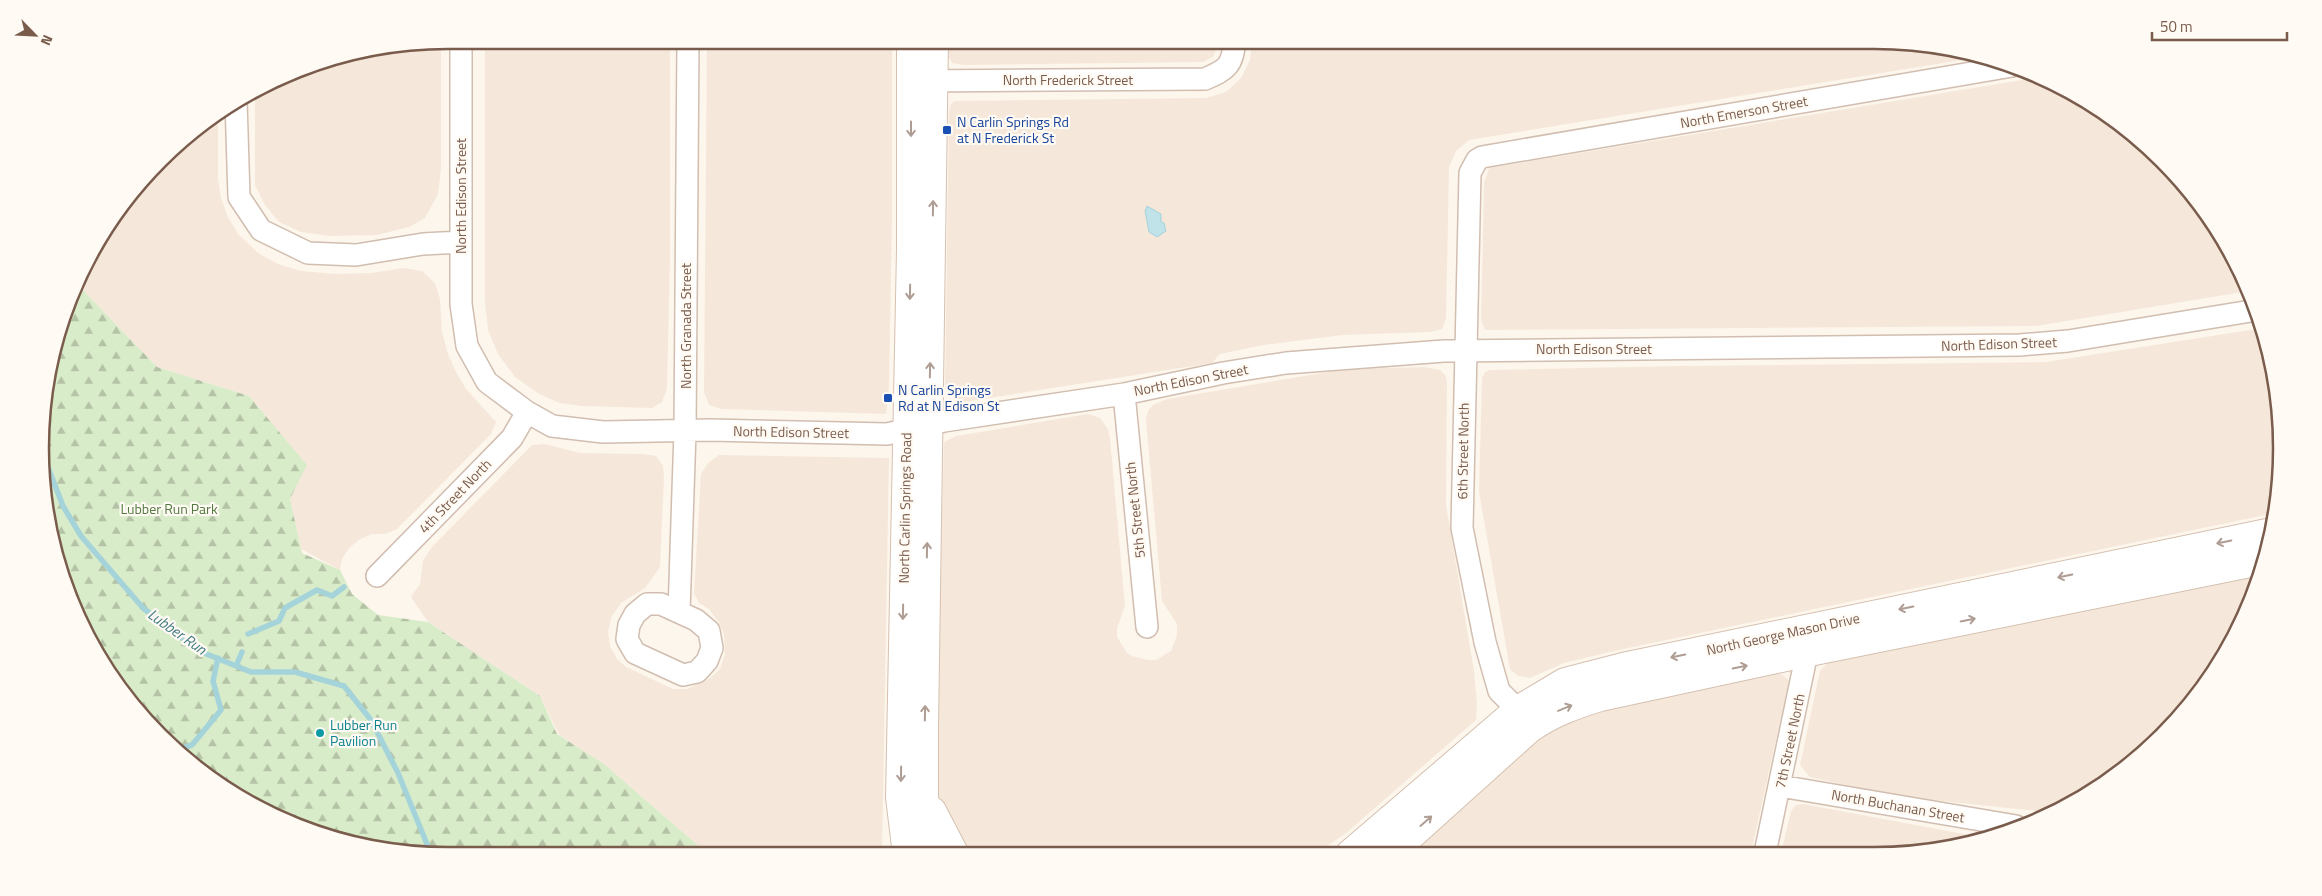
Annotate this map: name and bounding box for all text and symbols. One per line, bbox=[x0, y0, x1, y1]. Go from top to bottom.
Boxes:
north arrow bbox=[10, 10, 60, 60]
scale bar bbox=[2152, 10, 2287, 42]
text: 50 m bbox=[2160, 15, 2193, 38]
text: N bbox=[36, 32, 59, 49]
street label: North Frederick Street bbox=[1003, 69, 1133, 90]
street label: North Emerson Street bbox=[1679, 90, 1809, 133]
place label: N Carlin Springs Rd at N Frederick St bbox=[957, 111, 1069, 148]
one-way arrow bbox=[906, 121, 916, 137]
marker: N Carlin Springs Rd at N Frederick St bbox=[941, 124, 953, 136]
street label: North Edison Street bbox=[450, 138, 471, 254]
one-way arrow bbox=[928, 200, 938, 216]
street label: North Granada Street bbox=[675, 263, 696, 389]
one-way arrow bbox=[905, 284, 915, 300]
street label: North Edison Street bbox=[1941, 331, 2057, 356]
street label: North Edison Street bbox=[1536, 338, 1652, 359]
street label: North Edison Street bbox=[1132, 358, 1250, 401]
one-way arrow bbox=[925, 362, 935, 378]
place label: N Carlin Springs Rd at N Edison St bbox=[898, 379, 1000, 416]
marker: N Carlin Springs Rd at N Edison St bbox=[882, 392, 894, 404]
street label: 6th Street North bbox=[1451, 403, 1474, 499]
street label: North Edison Street bbox=[733, 420, 849, 443]
street label: North Carlin Springs Road bbox=[893, 432, 916, 584]
street label: 4th Street North bbox=[414, 454, 496, 538]
street label: 5th Street North bbox=[1119, 461, 1150, 559]
park label: Lubber Run Park bbox=[120, 498, 218, 519]
one-way arrow bbox=[2216, 538, 2232, 548]
one-way arrow bbox=[922, 542, 932, 558]
one-way arrow bbox=[2057, 571, 2073, 581]
water label: Lubber Run bbox=[143, 603, 212, 661]
one-way arrow bbox=[898, 603, 908, 619]
one-way arrow bbox=[1898, 604, 1914, 614]
street label: North George Mason Drive bbox=[1704, 607, 1861, 660]
one-way arrow bbox=[1959, 614, 1975, 624]
one-way arrow bbox=[1670, 651, 1686, 661]
one-way arrow bbox=[1731, 662, 1747, 671]
street label: 7th Street North bbox=[1769, 691, 1810, 790]
one-way arrow bbox=[1557, 703, 1572, 713]
one-way arrow bbox=[920, 705, 929, 721]
place label: Lubber Run Pavilion bbox=[330, 714, 397, 751]
marker: Lubber Run Pavilion bbox=[314, 727, 326, 739]
one-way arrow bbox=[896, 766, 906, 782]
street label: North Buchanan Street bbox=[1830, 783, 1966, 828]
one-way arrow bbox=[1420, 816, 1433, 827]

